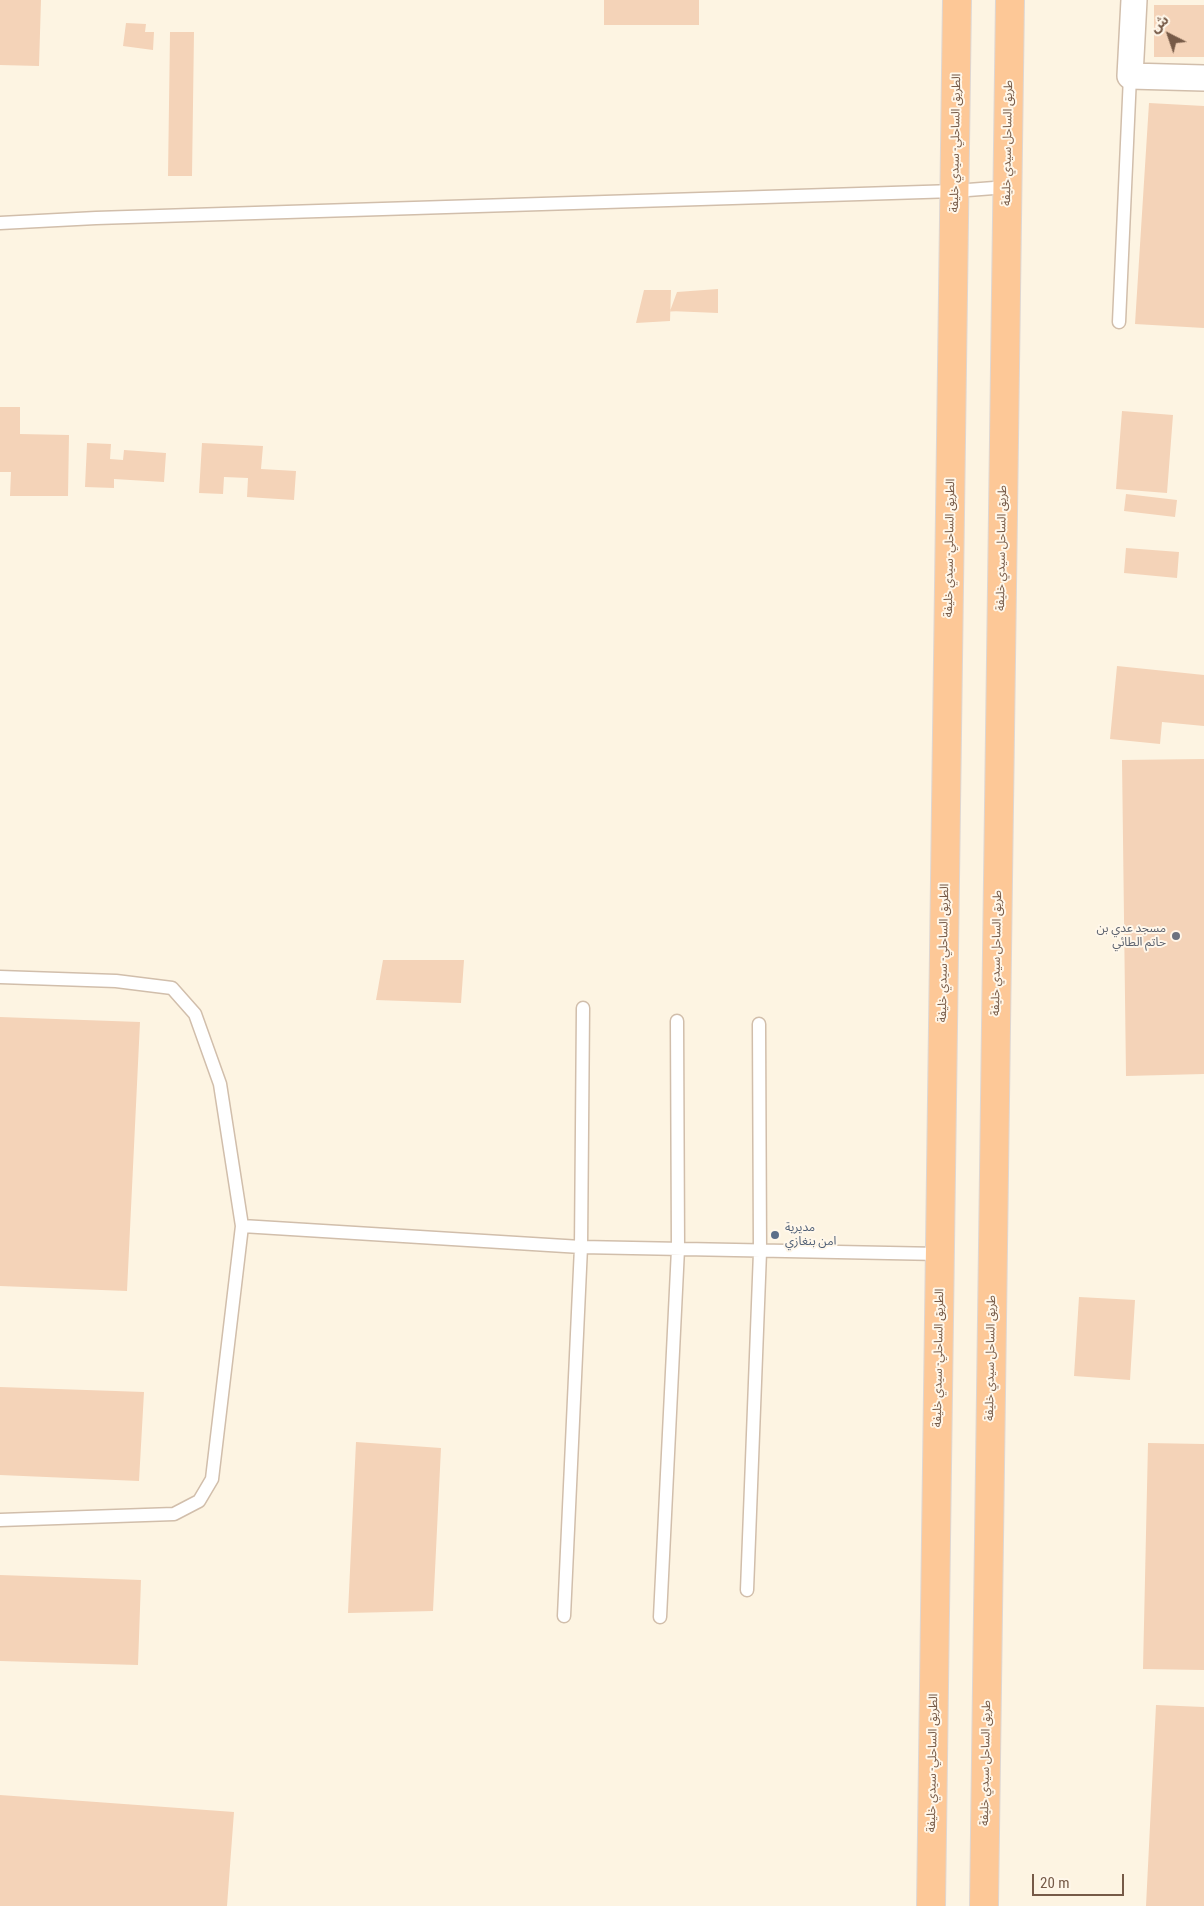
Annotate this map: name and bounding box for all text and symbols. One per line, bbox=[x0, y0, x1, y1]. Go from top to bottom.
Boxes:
north arrow bbox=[1144, 10, 1194, 60]
text: ش bbox=[1147, 11, 1172, 36]
street label: الطريق الساحلي- سيدي خليفة bbox=[948, 73, 964, 213]
street label: طريق الساحل سيدي خليفة bbox=[1000, 80, 1016, 206]
street label: الطريق الساحلي- سيدي خليفة bbox=[942, 478, 958, 618]
street label: طريق الساحل سيدي خليفة bbox=[994, 485, 1010, 611]
street label: الطريق الساحلي- سيدي خليفة bbox=[936, 883, 952, 1023]
street label: طريق الساحل سيدي خليفة bbox=[989, 890, 1005, 1016]
place label: مسجد عدي بن حاتم الطائي bbox=[1096, 922, 1166, 950]
marker: مسجد عدي بن حاتم الطائي bbox=[1170, 930, 1182, 942]
place label: مديرية امن بنغازي bbox=[785, 1221, 836, 1249]
marker: مديرية امن بنغازي bbox=[769, 1229, 781, 1241]
street label: الطريق الساحلي- سيدي خليفة bbox=[931, 1288, 947, 1428]
street label: طريق الساحل سيدي خليفة bbox=[983, 1295, 999, 1421]
street label: الطريق الساحلي- سيدي خليفة bbox=[925, 1693, 941, 1833]
street label: طريق الساحل سيدي خليفة bbox=[978, 1700, 994, 1826]
scale bar bbox=[1034, 1864, 1126, 1896]
text: 20 m bbox=[1040, 1874, 1070, 1892]

